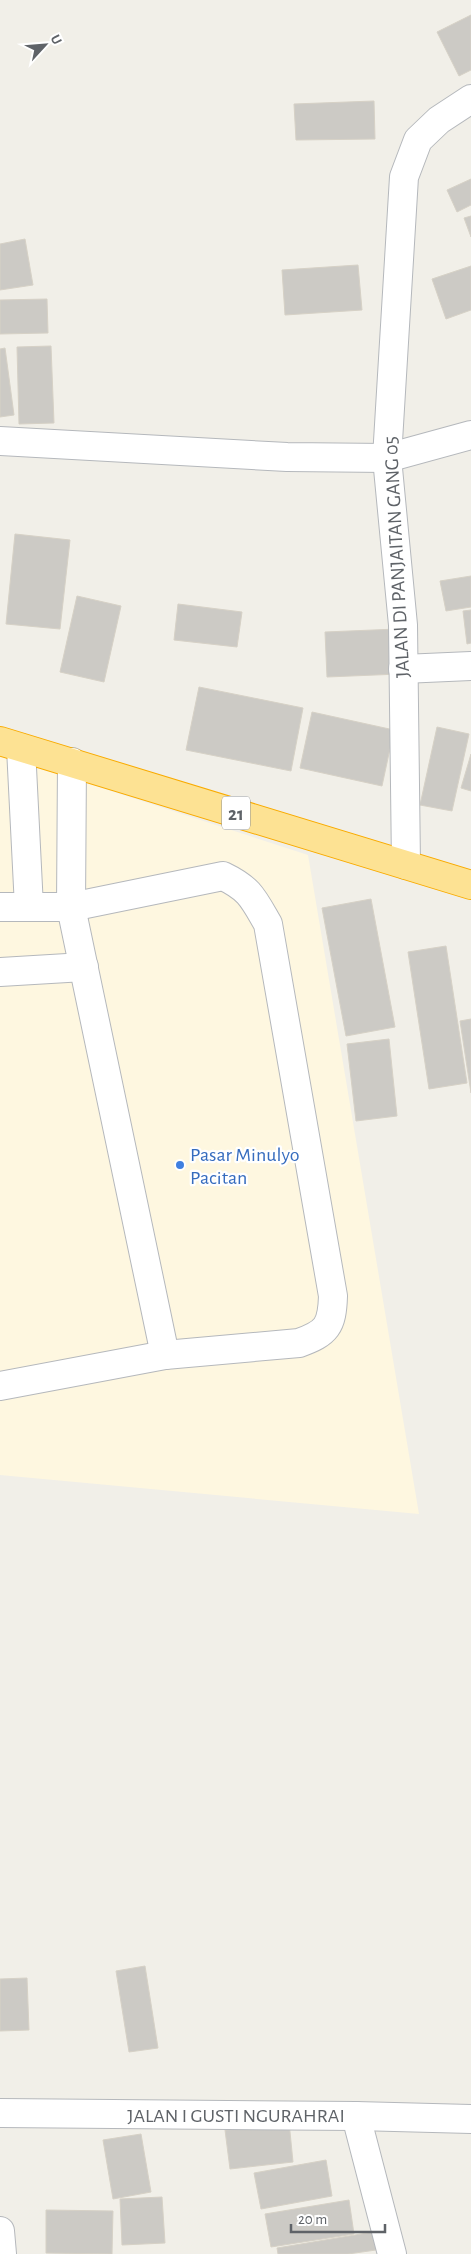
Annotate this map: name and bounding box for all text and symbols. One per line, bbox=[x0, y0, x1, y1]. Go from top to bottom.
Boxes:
north arrow bbox=[20, 20, 70, 70]
text: U bbox=[48, 33, 64, 47]
street label: JALAN DI PANJAITAN GANG 05 bbox=[381, 436, 413, 678]
road number: 21 bbox=[222, 796, 250, 830]
place label: Pasar Minulyo Pacitan bbox=[190, 1145, 299, 1188]
marker: Pasar Minulyo Pacitan bbox=[174, 1159, 186, 1171]
street label: JALAN I GUSTI NGURAHRAI bbox=[127, 2106, 345, 2126]
scale bar bbox=[291, 2202, 385, 2234]
text: 20 m bbox=[298, 2212, 327, 2227]

